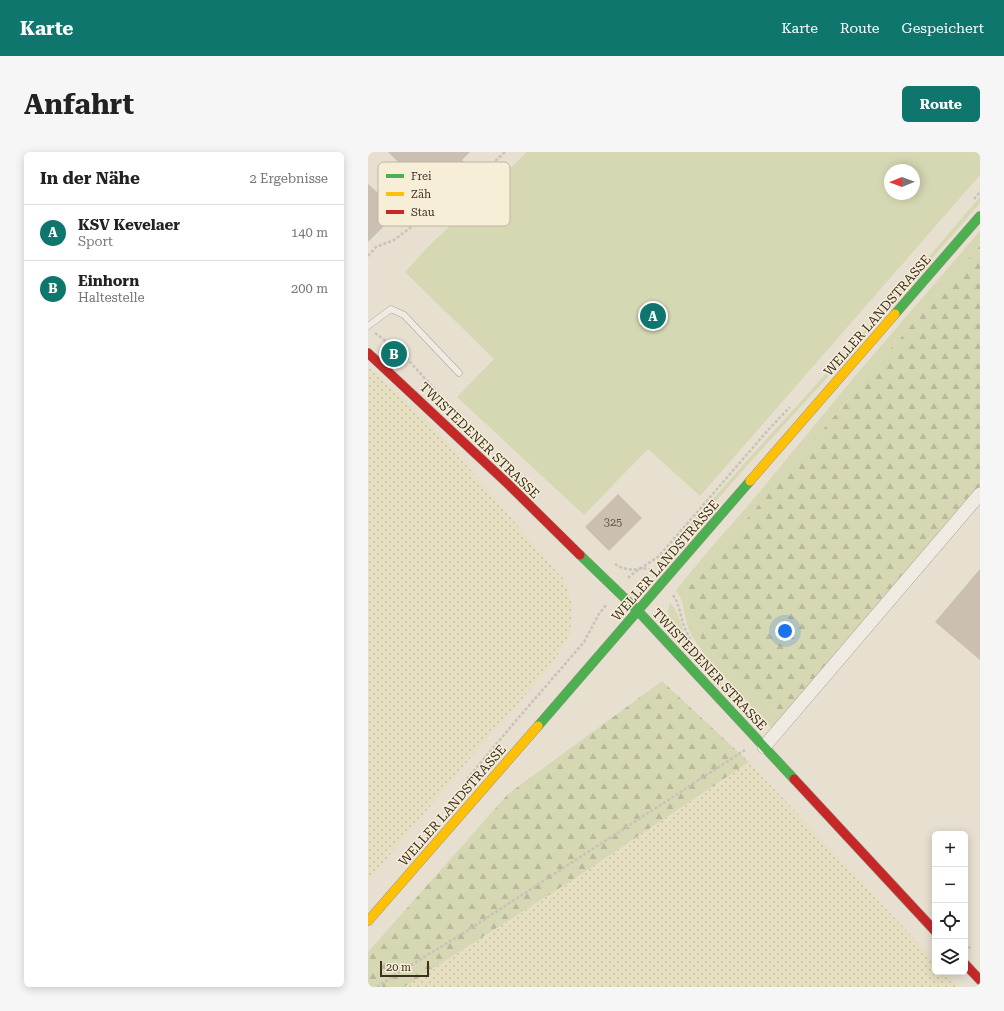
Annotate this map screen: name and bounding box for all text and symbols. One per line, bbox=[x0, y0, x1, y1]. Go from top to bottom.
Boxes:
text: Karte bbox=[20, 17, 74, 40]
text: Karte bbox=[782, 20, 818, 36]
text: Route bbox=[840, 20, 880, 36]
text: Gespeichert bbox=[902, 20, 984, 36]
button: Route bbox=[902, 86, 980, 122]
text: Anfahrt bbox=[24, 88, 134, 121]
legend bbox=[378, 162, 510, 226]
north arrow bbox=[884, 164, 920, 200]
text: In der Nähe bbox=[40, 168, 140, 188]
text: Frei bbox=[411, 170, 432, 183]
text: 2 Ergebnisse bbox=[250, 171, 328, 186]
text: Zäh bbox=[411, 188, 431, 201]
text: Stau bbox=[411, 206, 435, 219]
text: KSV Kevelaer bbox=[78, 216, 180, 234]
text: A bbox=[48, 225, 58, 240]
text: 140 m bbox=[291, 225, 328, 240]
text: Sport bbox=[78, 234, 113, 249]
street label: WELLER LANDSTRASSE bbox=[821, 252, 934, 379]
text: Einhorn bbox=[78, 272, 139, 290]
text: B bbox=[48, 281, 58, 296]
text: 200 m bbox=[291, 281, 328, 296]
text: Haltestelle bbox=[78, 290, 145, 305]
pin: A bbox=[640, 301, 666, 331]
pin: B bbox=[381, 339, 407, 369]
street label: TWISTEDENER STRASSE bbox=[417, 379, 543, 502]
street label: WELLER LANDSTRASSE bbox=[609, 497, 722, 624]
house number: 325 bbox=[604, 516, 622, 529]
street label: TWISTEDENER STRASSE bbox=[649, 605, 770, 733]
your location bbox=[775, 621, 795, 641]
street label: WELLER LANDSTRASSE bbox=[396, 742, 509, 869]
map controls bbox=[932, 831, 968, 975]
button: + bbox=[932, 831, 968, 867]
button: − bbox=[932, 867, 968, 903]
button: locate bbox=[932, 903, 968, 939]
button: layers bbox=[932, 939, 968, 975]
scale bar bbox=[380, 959, 429, 978]
text: 20 m bbox=[386, 961, 411, 974]

